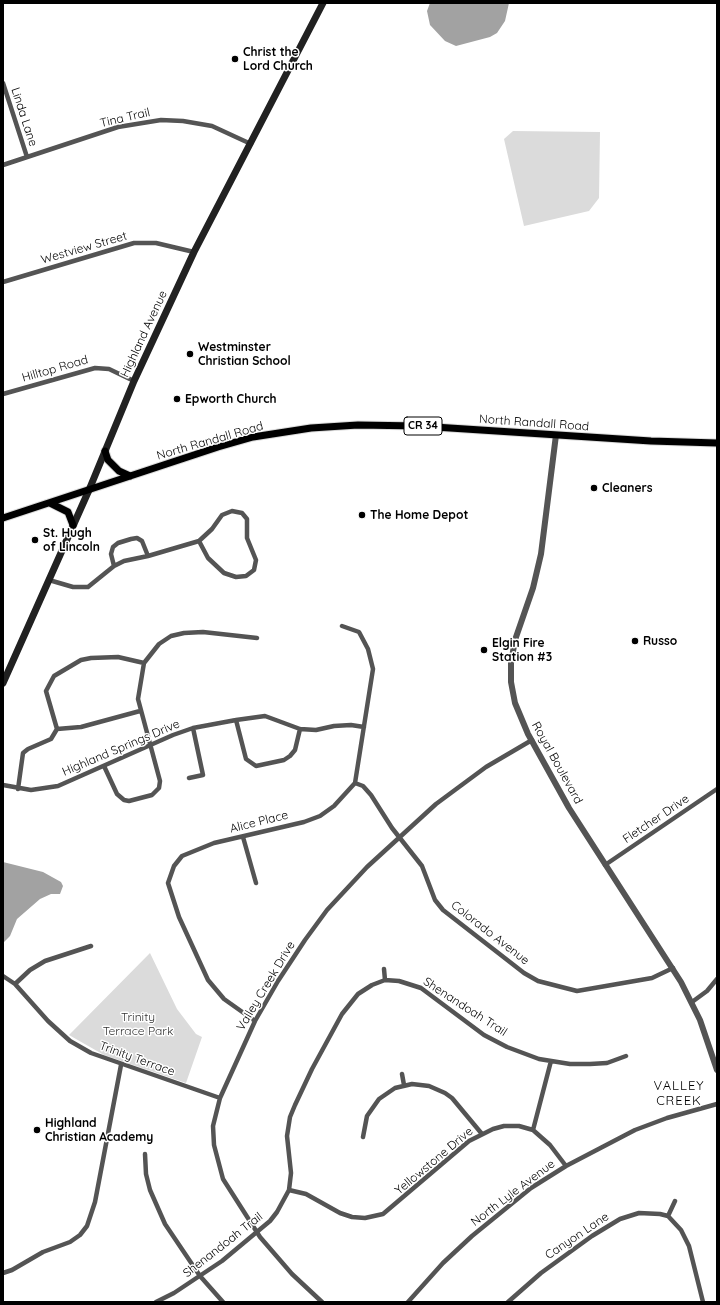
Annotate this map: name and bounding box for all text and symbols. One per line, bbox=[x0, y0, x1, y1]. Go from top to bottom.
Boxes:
place label: Christ the Lord Church bbox=[243, 45, 313, 73]
marker: Christ the Lord Church bbox=[230, 54, 240, 64]
street label: Linda Lane bbox=[8, 86, 40, 148]
street label: Tina Trail bbox=[99, 105, 151, 131]
street label: Westview Street bbox=[39, 229, 129, 267]
street label: Highland Avenue bbox=[118, 288, 170, 380]
place label: Westminster Christian School bbox=[198, 340, 291, 368]
marker: Westminster Christian School bbox=[185, 349, 195, 359]
street label: Hilltop Road bbox=[20, 353, 90, 385]
place label: Epworth Church bbox=[185, 392, 276, 406]
marker: Epworth Church bbox=[172, 394, 182, 404]
street label: North Randall Road bbox=[479, 412, 589, 434]
road number: CR 34 bbox=[404, 417, 442, 435]
street label: North Randall Road bbox=[155, 419, 265, 463]
place label: Cleaners bbox=[602, 481, 653, 495]
marker: Cleaners bbox=[589, 483, 599, 493]
place label: The Home Depot bbox=[370, 508, 468, 522]
marker: The Home Depot bbox=[357, 510, 367, 520]
place label: St. Hugh of Lincoln bbox=[43, 526, 100, 554]
marker: St. Hugh of Lincoln bbox=[30, 535, 40, 545]
place label: Russo bbox=[643, 634, 677, 648]
place label: Elgin Fire Station #3 bbox=[492, 636, 552, 664]
marker: Russo bbox=[630, 636, 640, 646]
marker: Elgin Fire Station #3 bbox=[479, 645, 489, 655]
street label: Highland Springs Drive bbox=[60, 717, 182, 779]
street label: Royal Boulevard bbox=[528, 719, 586, 807]
street label: Fletcher Drive bbox=[620, 792, 692, 846]
street label: Alice Place bbox=[228, 808, 290, 836]
street label: Colorado Avenue bbox=[448, 898, 532, 968]
street label: Valley Creek Drive bbox=[234, 939, 298, 1033]
street label: Shenandoah Trail bbox=[420, 975, 510, 1039]
park label: Trinity Terrace Park bbox=[103, 1010, 173, 1038]
street label: Trinity Terrace bbox=[97, 1039, 177, 1079]
district label: VALLEY CREEK bbox=[653, 1078, 705, 1109]
place label: Highland Christian Academy bbox=[45, 1116, 153, 1144]
street label: Yellowstone Drive bbox=[392, 1124, 476, 1198]
marker: Highland Christian Academy bbox=[32, 1125, 42, 1135]
street label: North Lyle Avenue bbox=[468, 1157, 558, 1229]
street label: Shenandoah Trail bbox=[180, 1209, 266, 1281]
street label: Canyon Lane bbox=[542, 1209, 612, 1263]

